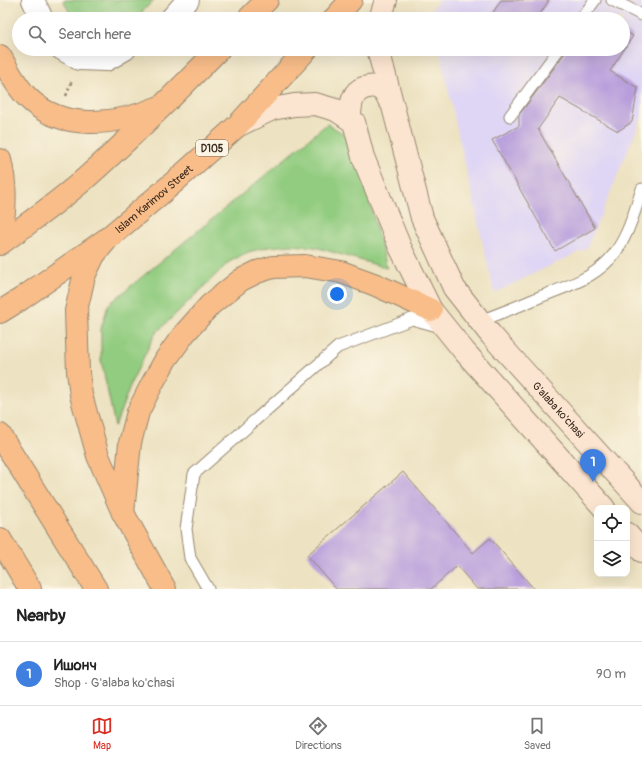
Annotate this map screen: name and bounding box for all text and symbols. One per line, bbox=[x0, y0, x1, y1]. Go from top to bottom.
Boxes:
search box bbox=[12, 12, 630, 56]
icon: search bbox=[26, 23, 48, 45]
text: Search here bbox=[58, 25, 131, 44]
road number: D105 bbox=[196, 140, 228, 156]
street label: Islam Karimov Street bbox=[112, 162, 196, 236]
your location bbox=[327, 284, 347, 304]
street label: G'alaba ko'chasi bbox=[530, 379, 587, 441]
pin: 1 bbox=[580, 449, 606, 482]
map controls bbox=[594, 505, 630, 577]
button: locate bbox=[594, 505, 630, 541]
button: layers bbox=[594, 541, 630, 577]
text: Nearby bbox=[16, 605, 65, 626]
text: Ишонч bbox=[54, 656, 97, 675]
text: 1 bbox=[26, 666, 32, 682]
text: 90 m bbox=[596, 666, 626, 682]
text: Shop · G'alaba ko'chasi bbox=[54, 675, 174, 691]
tab: Map bbox=[91, 715, 113, 752]
tab: Directions bbox=[295, 715, 342, 752]
tab: Saved bbox=[524, 715, 551, 752]

